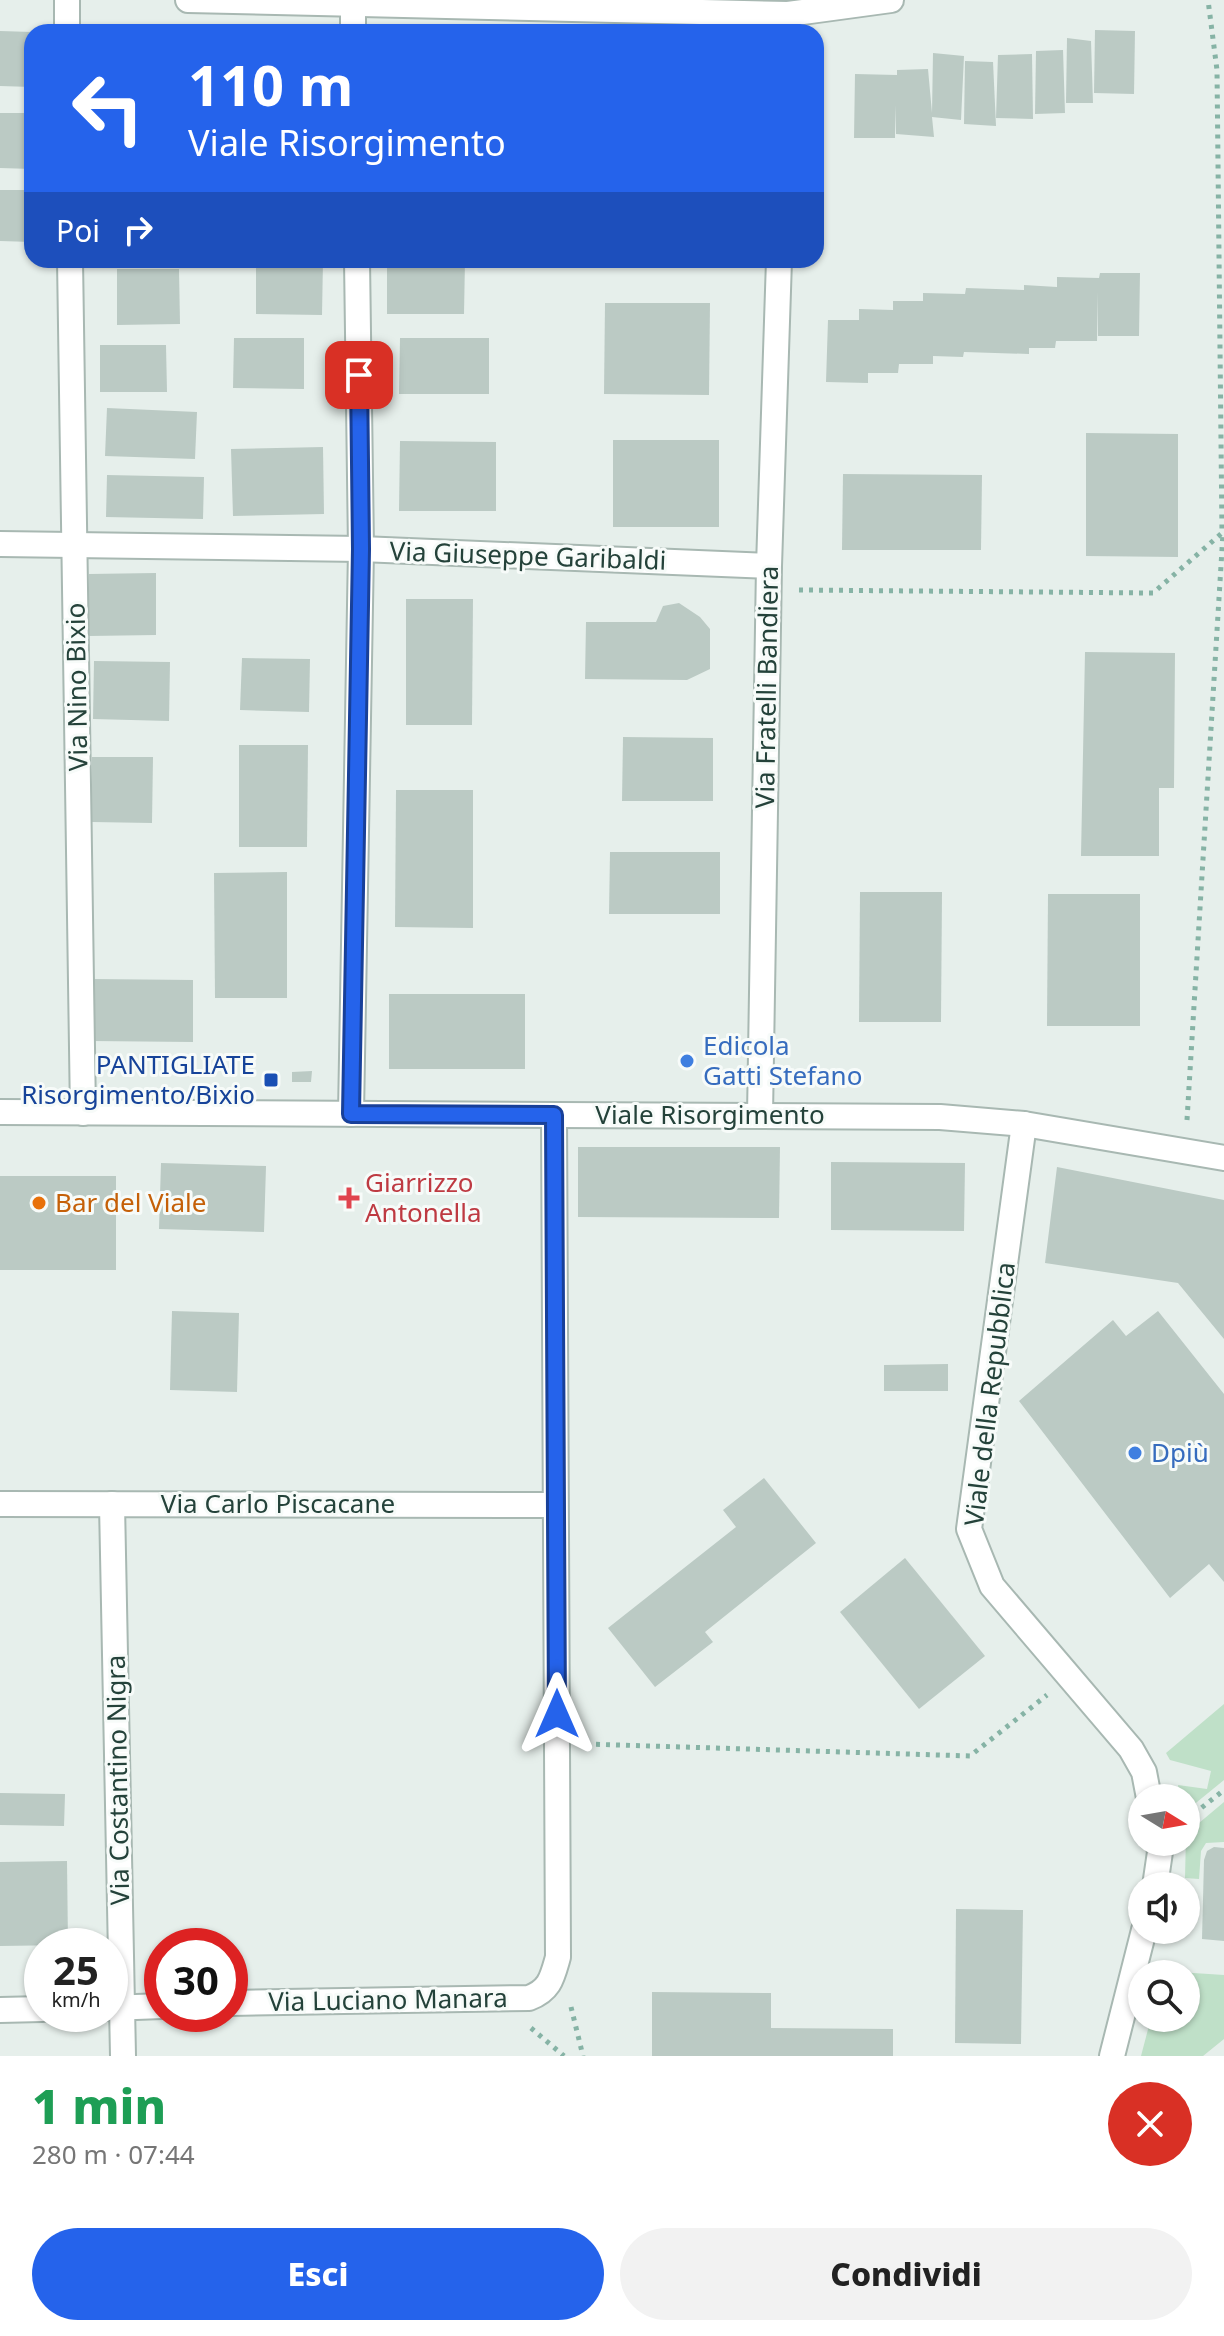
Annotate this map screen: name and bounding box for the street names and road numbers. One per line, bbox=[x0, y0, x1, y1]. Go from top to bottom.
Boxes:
street label: Via Giuseppe Garibaldi bbox=[389, 532, 667, 578]
street label: Via Fratelli Bandiera bbox=[746, 565, 786, 809]
street label: Via Nino Bixio bbox=[57, 602, 95, 772]
street label: Viale Risorgimento bbox=[595, 1096, 825, 1132]
street label: Viale della Repubblica bbox=[955, 1260, 1023, 1528]
street label: Via Carlo Piscacane bbox=[161, 1485, 395, 1521]
street label: Via Costantino Nigra bbox=[97, 1655, 137, 1905]
street label: Via Luciano Manara bbox=[268, 1979, 508, 2019]

